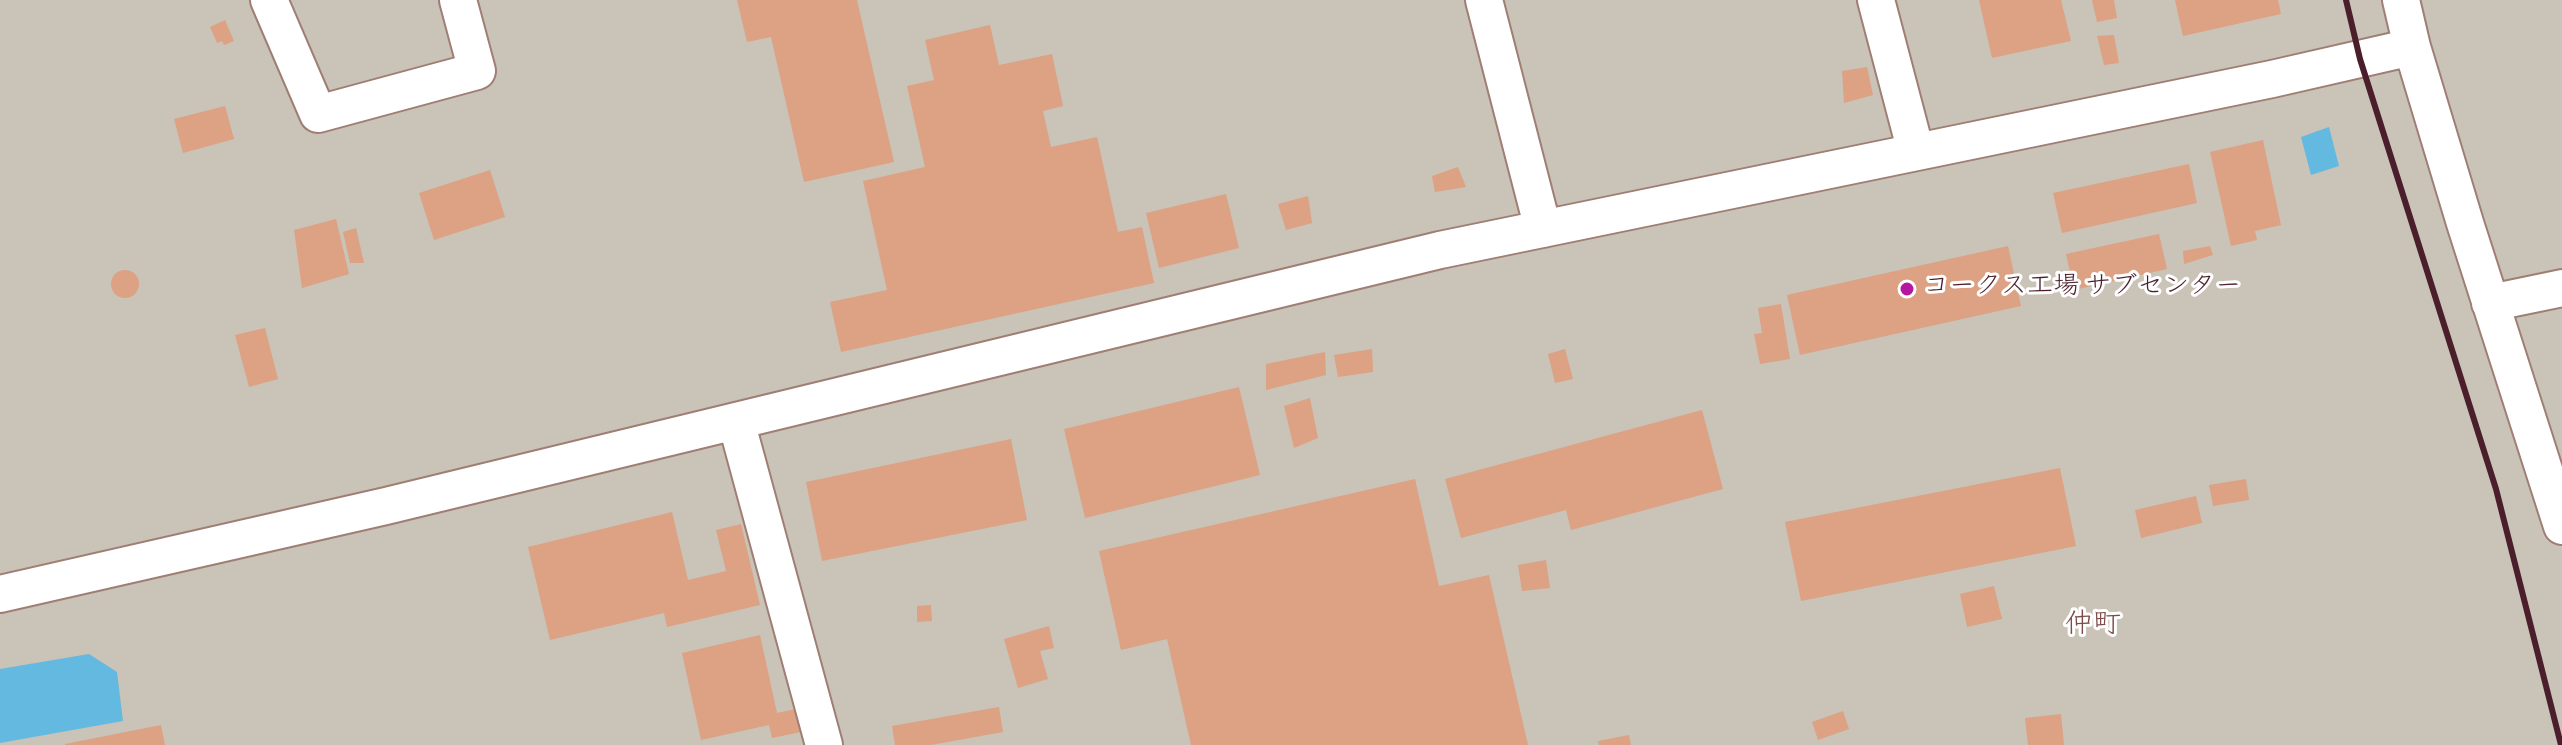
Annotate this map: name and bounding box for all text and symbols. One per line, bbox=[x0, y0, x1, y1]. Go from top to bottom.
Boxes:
place label: コークス工場 サブセンター bbox=[1923, 273, 2241, 305]
marker: コークス工場 サブセンター bbox=[1898, 280, 1916, 298]
district label: 仲町 bbox=[2065, 611, 2121, 645]

